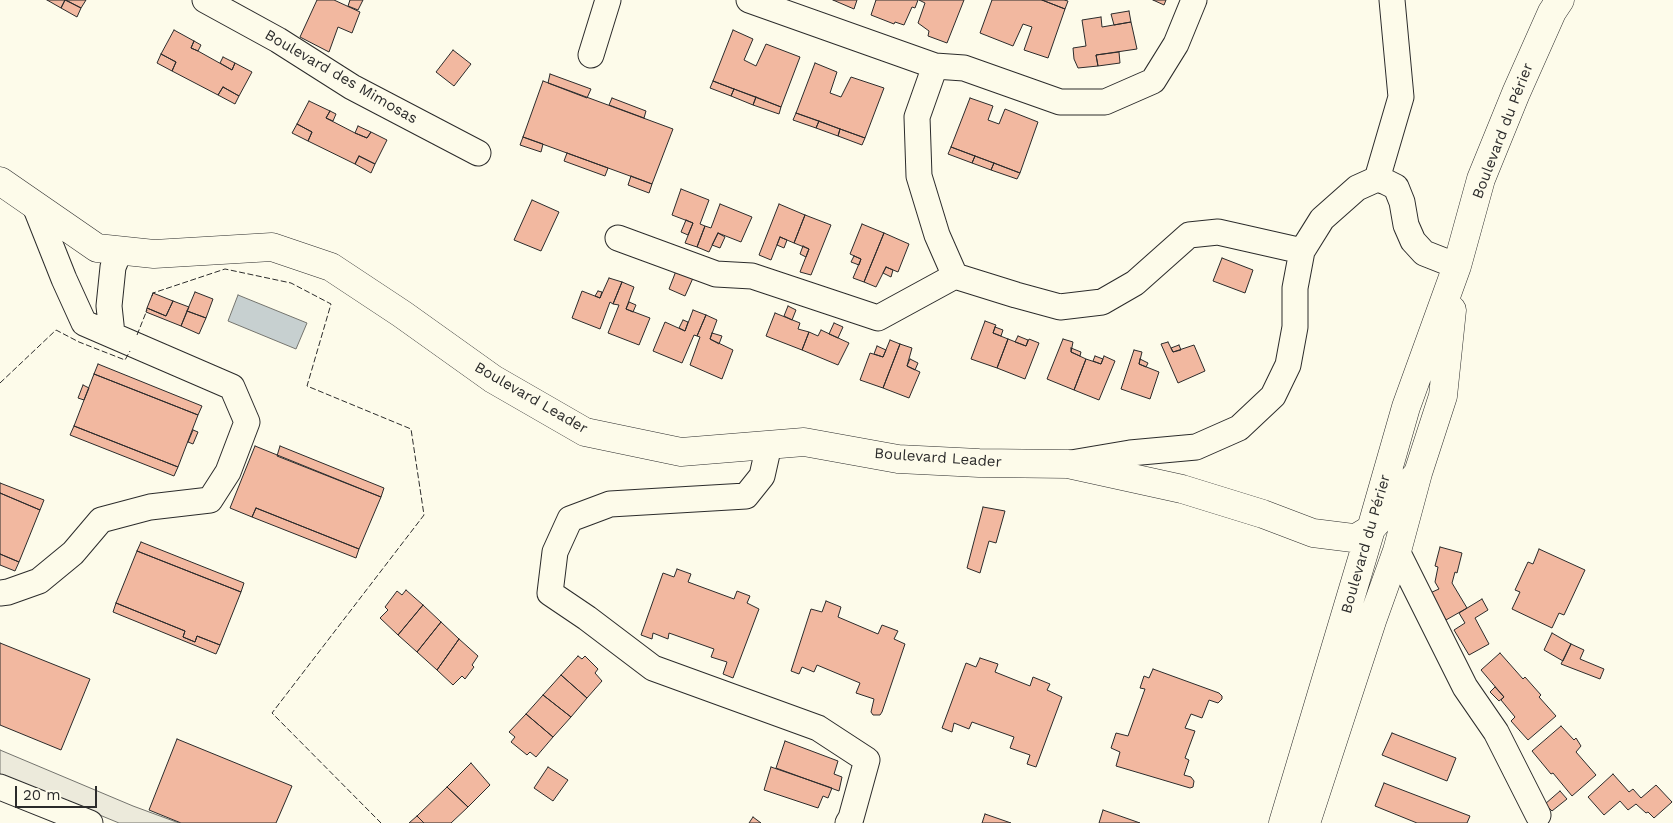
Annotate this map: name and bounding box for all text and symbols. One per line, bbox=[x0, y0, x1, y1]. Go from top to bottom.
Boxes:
street label: Boulevard des Mimosas bbox=[262, 26, 420, 128]
street label: Boulevard du Périer bbox=[1469, 61, 1537, 201]
street label: Boulevard Leader bbox=[471, 358, 591, 438]
street label: Boulevard Leader bbox=[874, 445, 1002, 471]
street label: Boulevard du Périer bbox=[1338, 472, 1394, 616]
scale bar bbox=[18, 776, 100, 808]
text: 20 m bbox=[23, 786, 61, 804]

